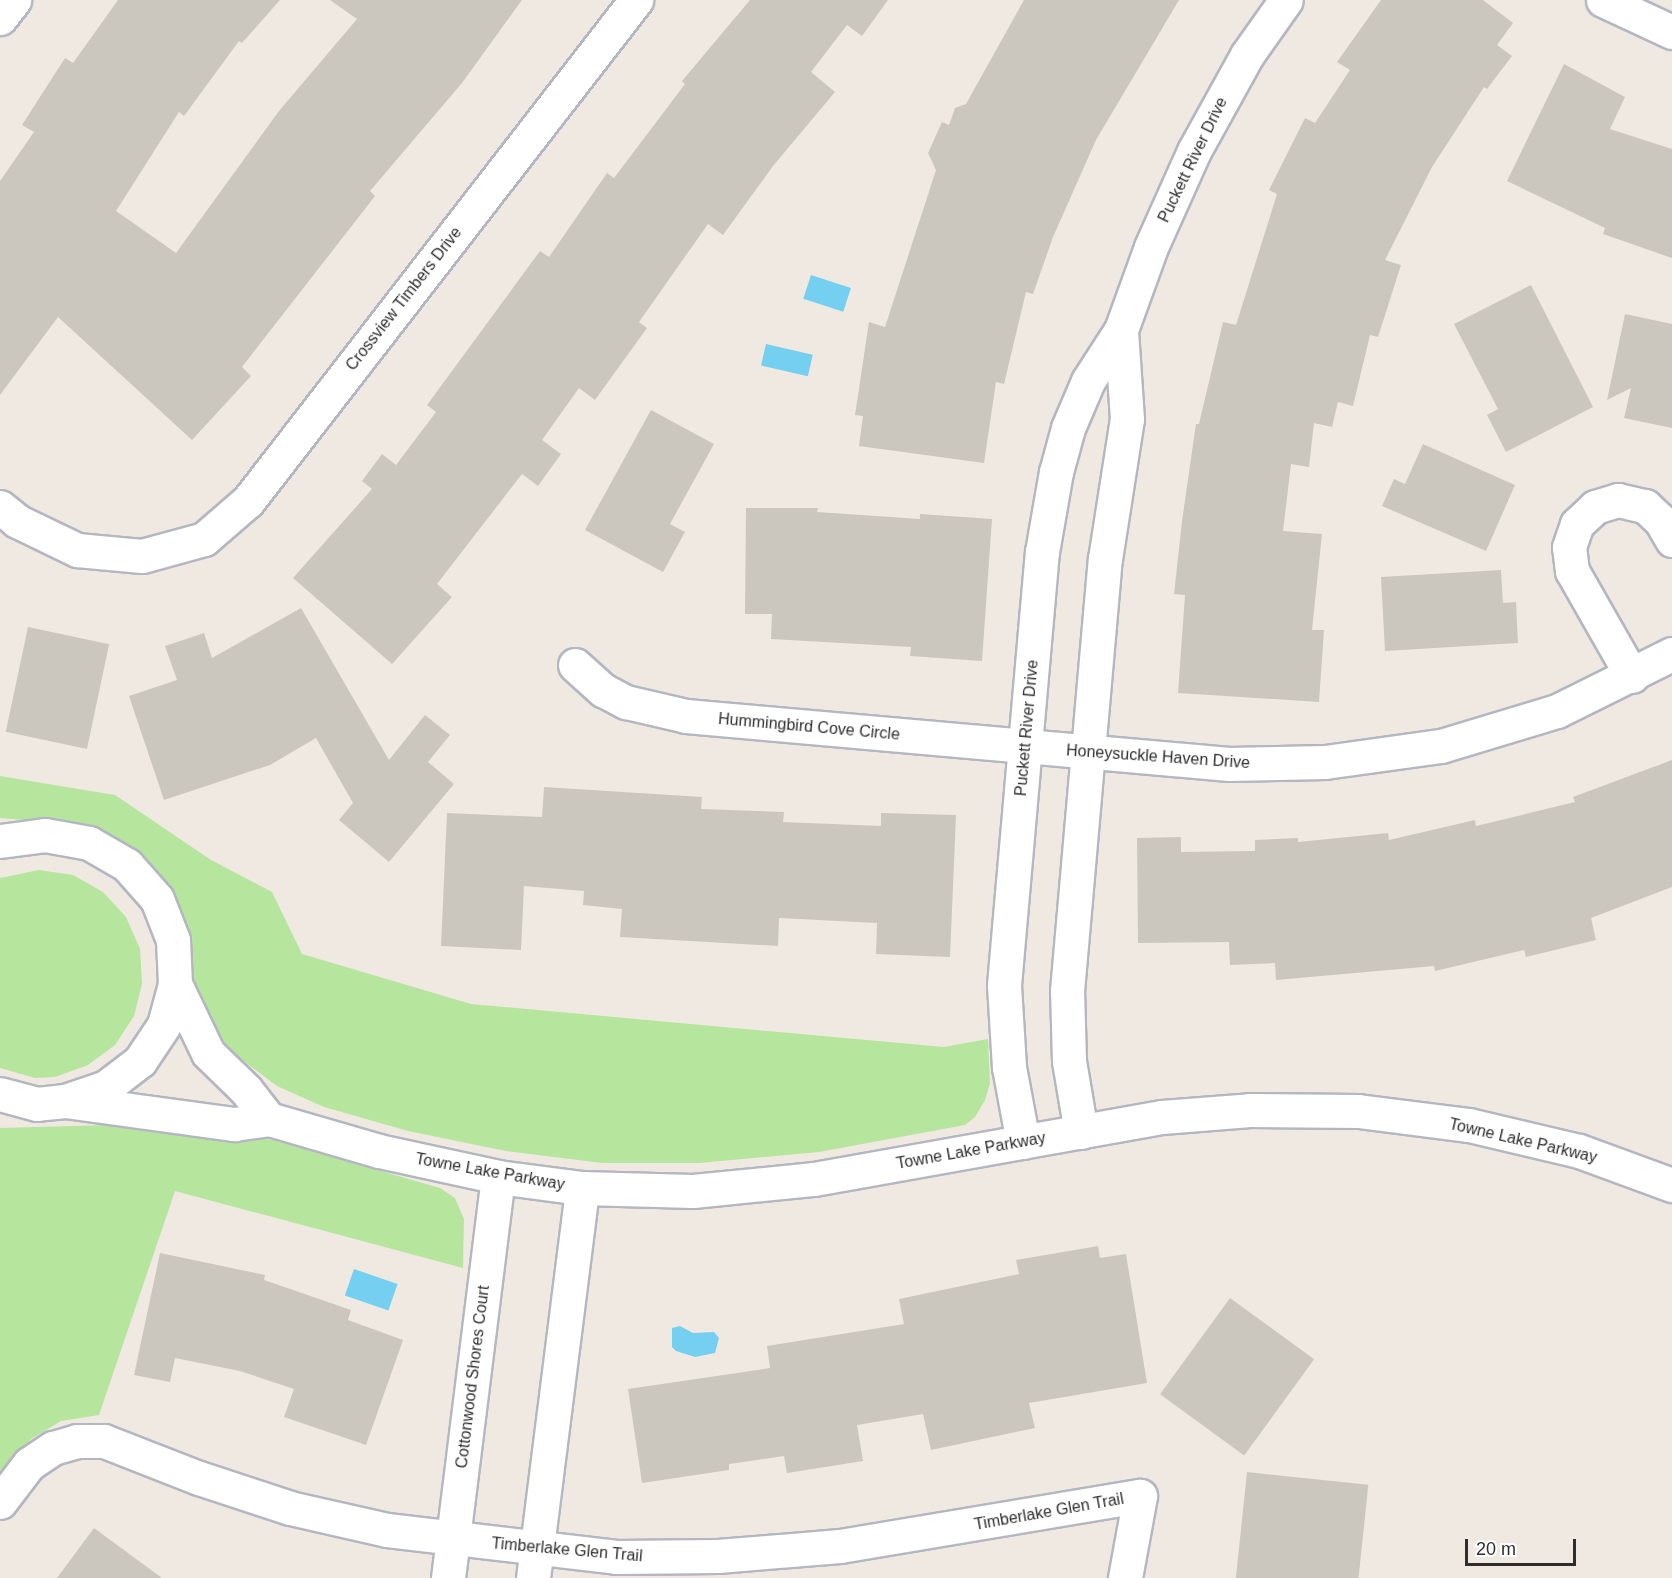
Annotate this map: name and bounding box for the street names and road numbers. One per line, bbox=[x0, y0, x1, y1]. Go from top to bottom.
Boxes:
street label: Puckett River Drive bbox=[1154, 94, 1232, 226]
street label: Crossview Timbers Drive bbox=[342, 223, 466, 375]
street label: Puckett River Drive bbox=[1011, 659, 1043, 797]
street label: Hummingbird Cove Circle bbox=[717, 709, 901, 745]
street label: Honeysuckle Haven Drive bbox=[1066, 741, 1250, 773]
street label: Towne Lake Parkway bbox=[1447, 1115, 1599, 1167]
street label: Towne Lake Parkway bbox=[895, 1128, 1047, 1174]
street label: Towne Lake Parkway bbox=[414, 1149, 566, 1195]
street label: Cottonwood Shores Court bbox=[452, 1284, 494, 1470]
street label: Timberlake Glen Trail bbox=[973, 1489, 1125, 1535]
street label: Timberlake Glen Trail bbox=[491, 1534, 643, 1566]

